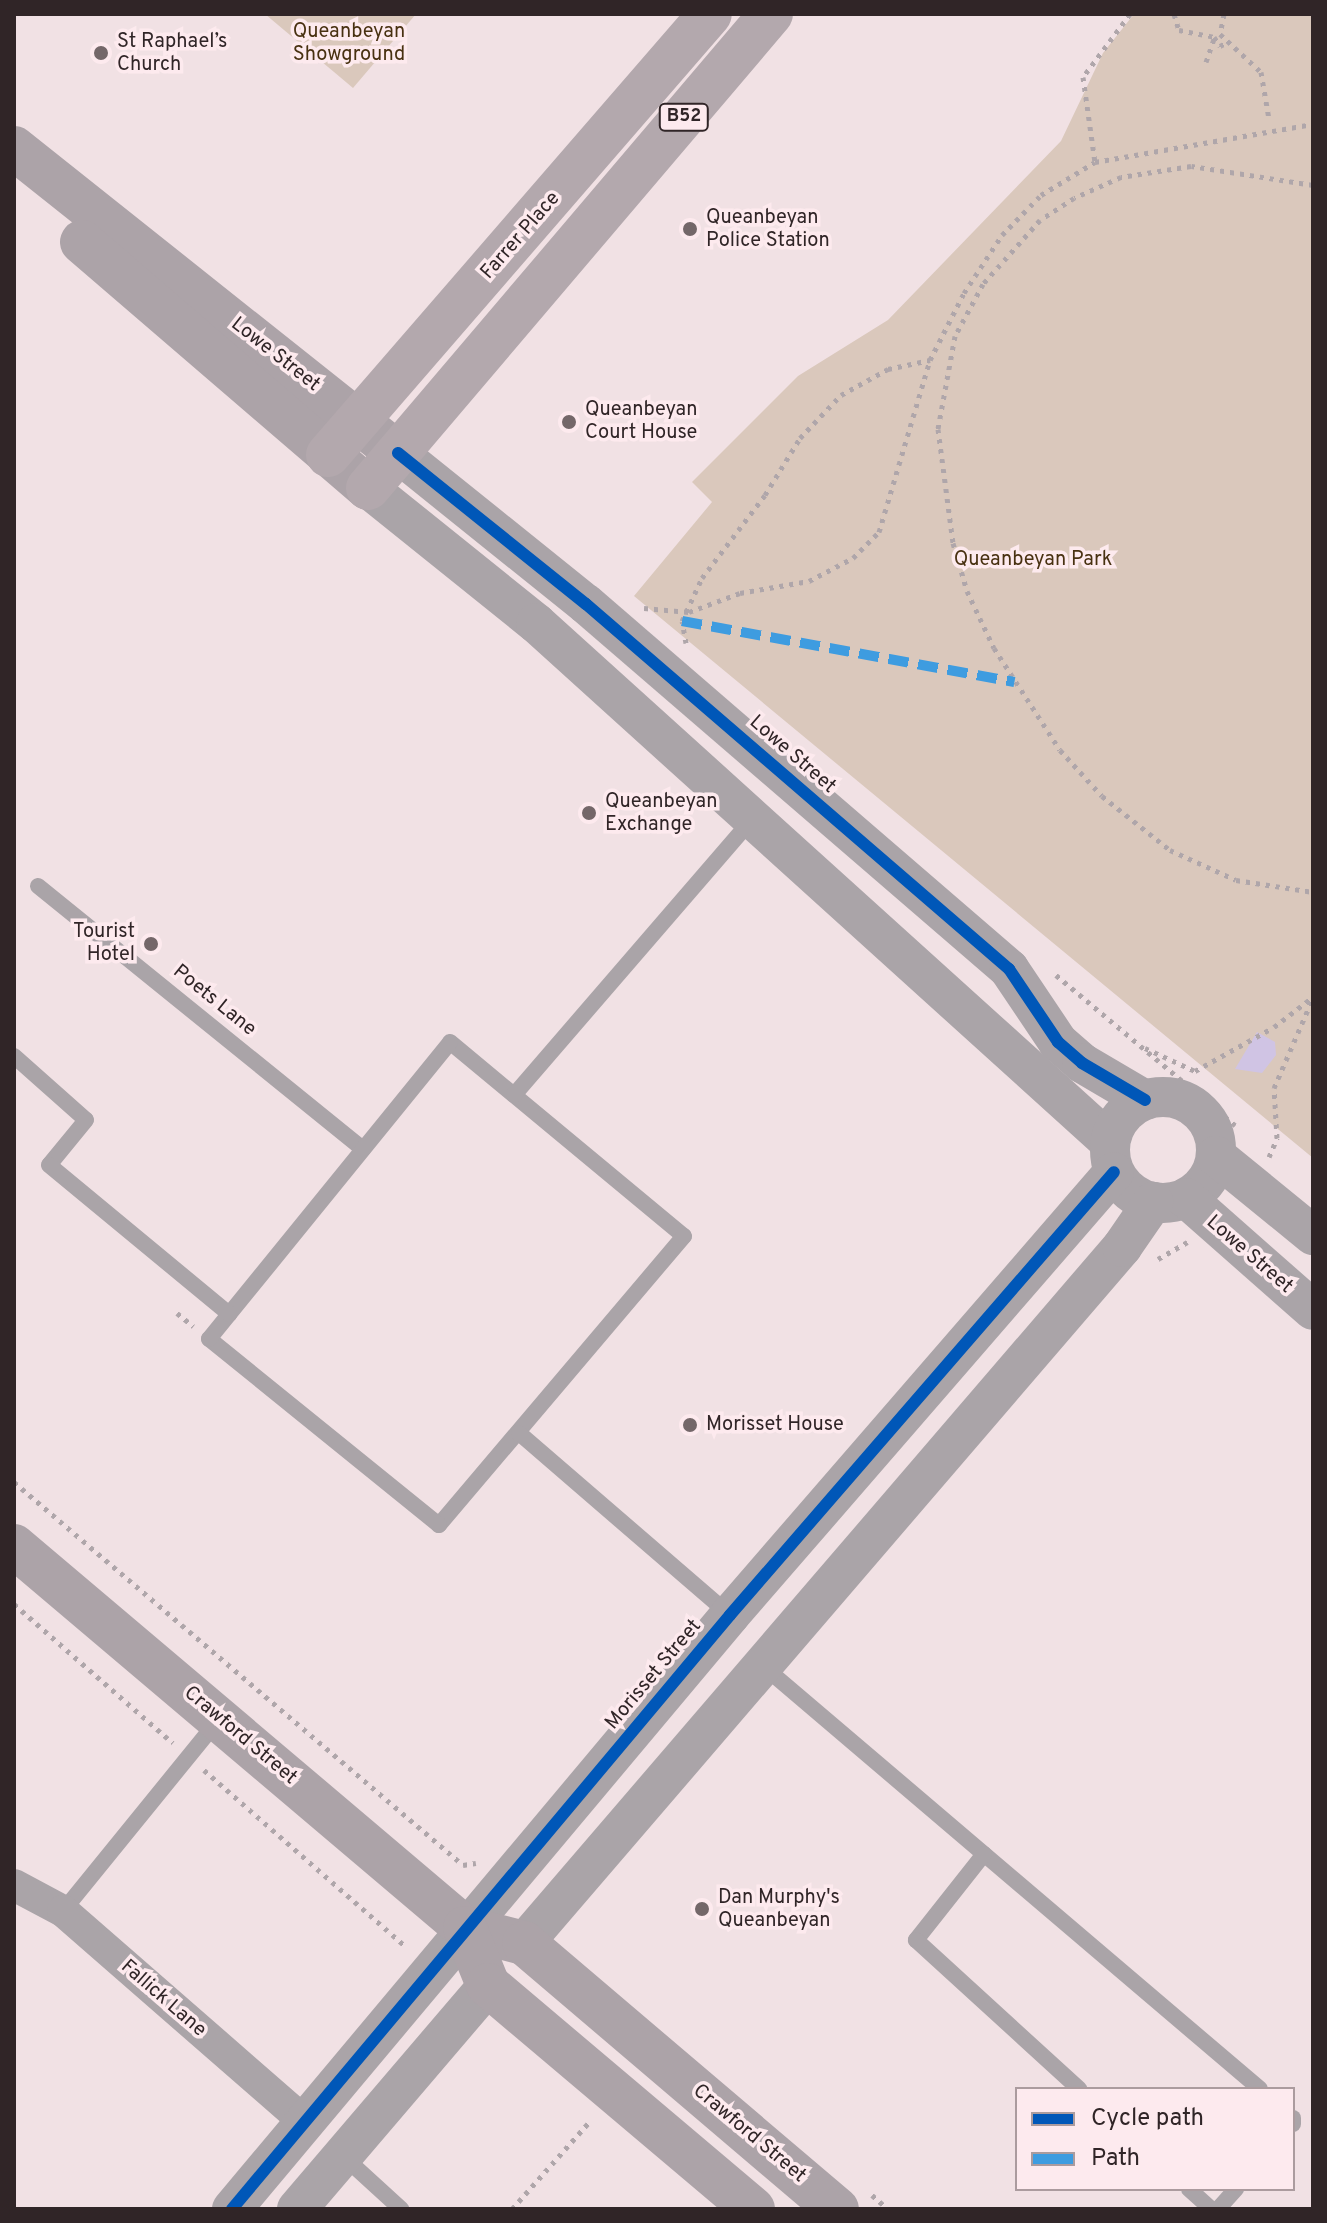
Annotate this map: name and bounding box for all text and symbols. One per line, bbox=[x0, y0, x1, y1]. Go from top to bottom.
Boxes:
park label: Queanbeyan Showground bbox=[293, 21, 405, 68]
place label: St Raphael’s Church bbox=[117, 30, 227, 77]
marker: St Raphael’s Church bbox=[92, 44, 110, 62]
road number: B52 bbox=[658, 103, 710, 131]
street label: Farrer Place bbox=[476, 187, 566, 285]
place label: Queanbeyan Police Station bbox=[706, 206, 830, 253]
marker: Queanbeyan Police Station bbox=[681, 220, 699, 238]
street label: Lowe Street bbox=[226, 313, 324, 397]
place label: Queanbeyan Court House bbox=[585, 398, 698, 445]
marker: Queanbeyan Court House bbox=[560, 413, 578, 431]
park label: Queanbeyan Park bbox=[954, 548, 1112, 572]
street label: Lowe Street bbox=[744, 711, 840, 799]
place label: Queanbeyan Exchange bbox=[605, 790, 718, 837]
marker: Queanbeyan Exchange bbox=[580, 804, 598, 822]
place label: Tourist Hotel bbox=[73, 920, 135, 967]
marker: Tourist Hotel bbox=[142, 935, 160, 953]
street label: Poets Lane bbox=[167, 960, 261, 1042]
street label: Lowe Street bbox=[1201, 1211, 1297, 1299]
place label: Morisset House bbox=[706, 1413, 844, 1437]
marker: Morisset House bbox=[681, 1416, 699, 1434]
street label: Morisset Street bbox=[601, 1615, 707, 1735]
street label: Crawford Street bbox=[178, 1682, 302, 1790]
place label: Dan Murphy's Queanbeyan bbox=[718, 1886, 840, 1933]
marker: Dan Murphy's Queanbeyan bbox=[693, 1900, 711, 1918]
street label: Fallick Lane bbox=[115, 1955, 211, 2043]
street label: Crawford Street bbox=[687, 2080, 811, 2188]
legend bbox=[1015, 2087, 1295, 2191]
text: Cycle path bbox=[1091, 2104, 1204, 2134]
text: Path bbox=[1091, 2144, 1140, 2174]

